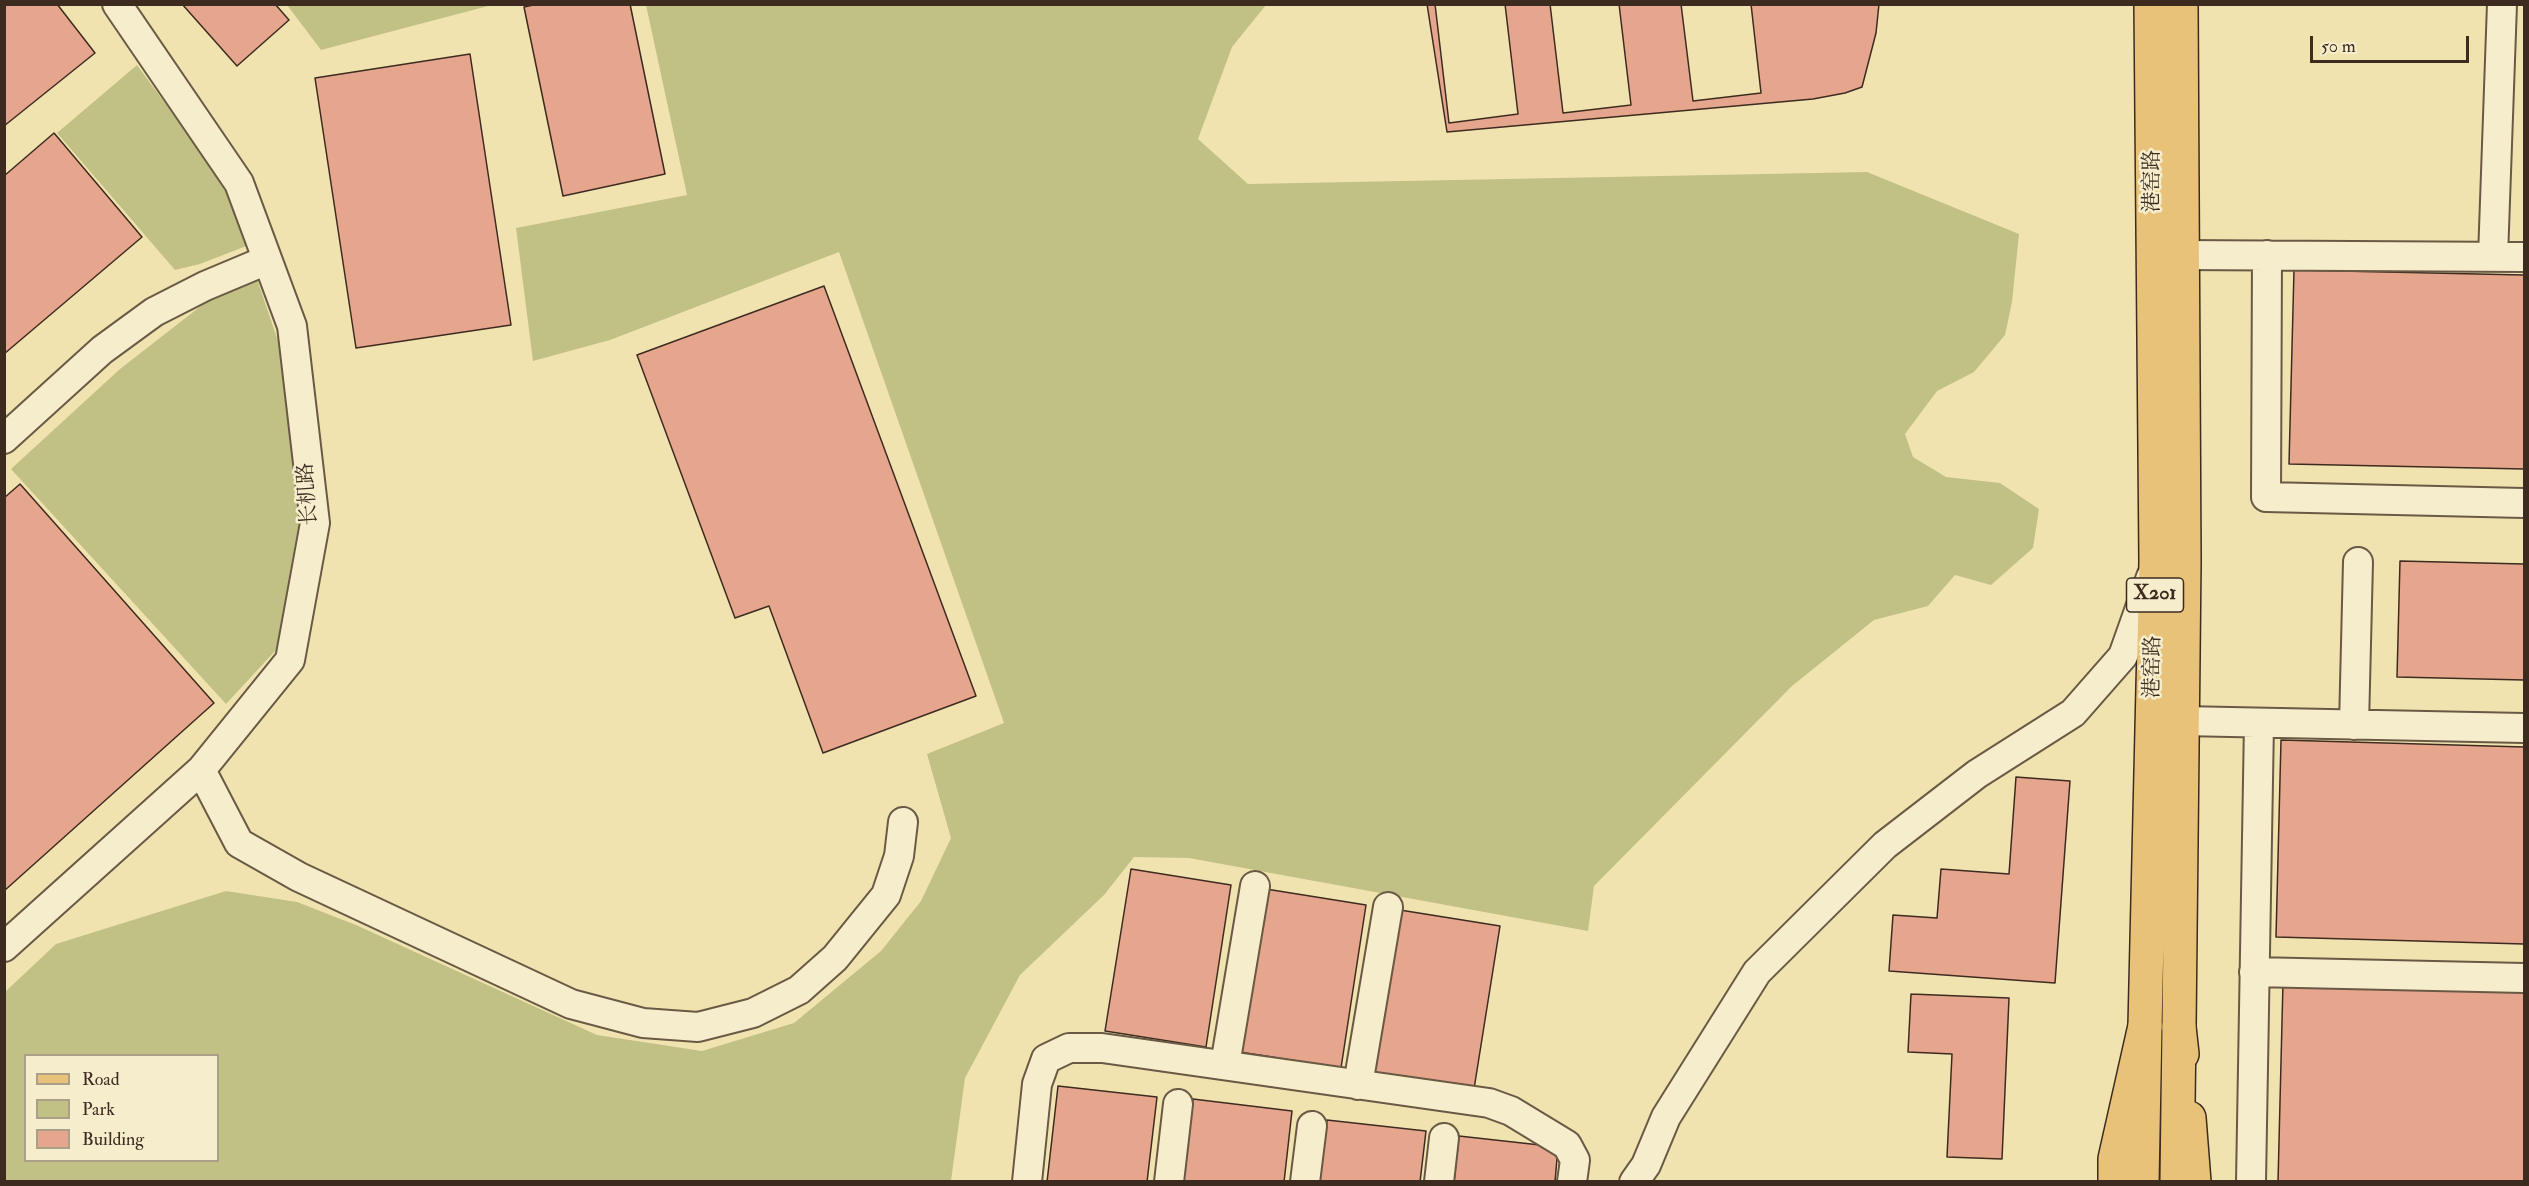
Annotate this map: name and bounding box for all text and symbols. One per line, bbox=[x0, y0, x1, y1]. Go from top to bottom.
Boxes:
scale bar bbox=[2313, 24, 2472, 62]
text: 50 m bbox=[2321, 35, 2356, 58]
street label: 港窑路 bbox=[2140, 150, 2166, 212]
street label: 长机路 bbox=[294, 462, 324, 526]
road number: X201 bbox=[2126, 578, 2184, 612]
street label: 港窑路 bbox=[2141, 635, 2167, 699]
legend bbox=[24, 1054, 219, 1162]
text: Road bbox=[82, 1068, 120, 1091]
text: Park bbox=[82, 1098, 115, 1121]
text: Building bbox=[82, 1128, 144, 1151]

